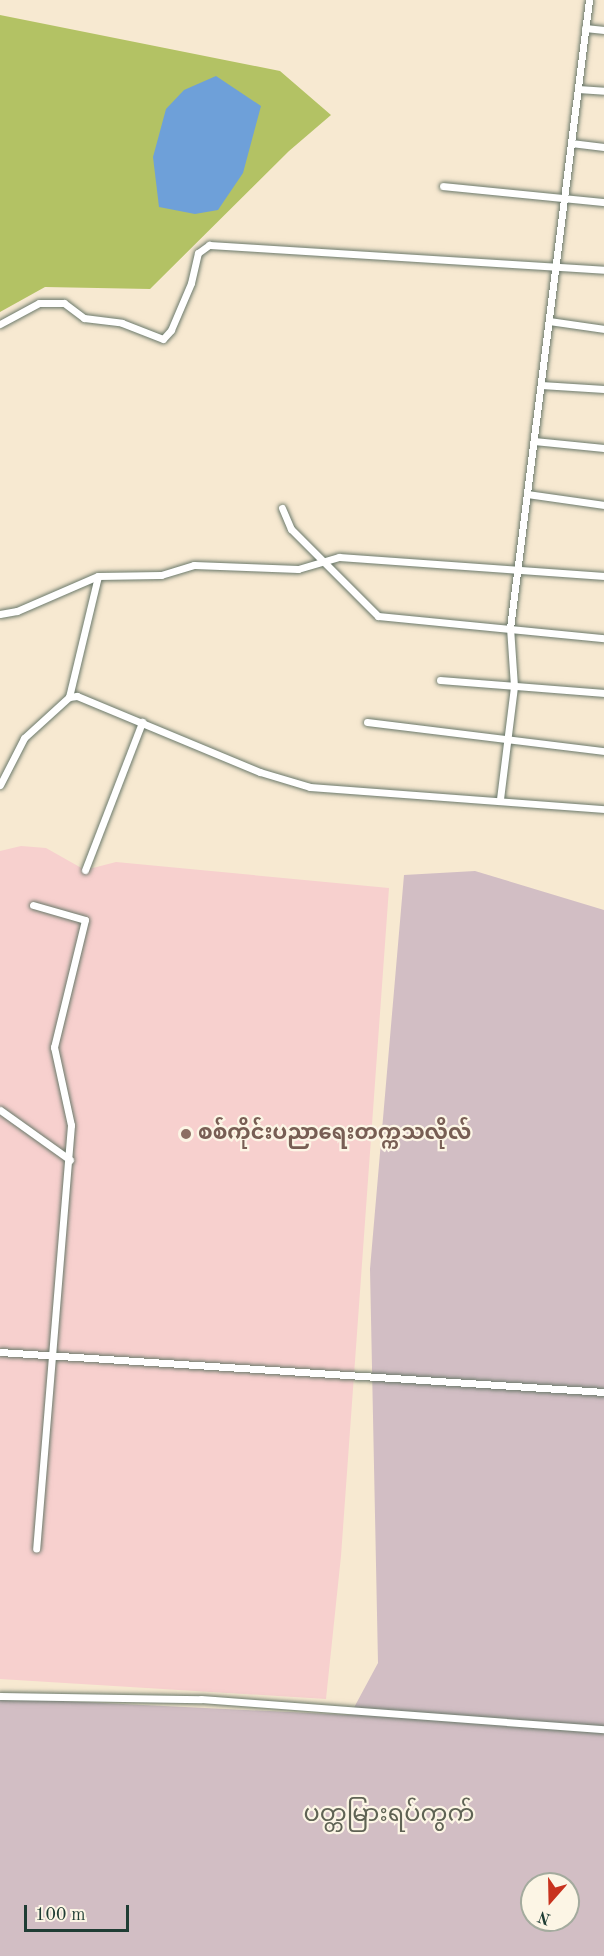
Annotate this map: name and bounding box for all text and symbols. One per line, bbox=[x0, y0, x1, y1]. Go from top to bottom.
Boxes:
place label: စစ်ကိုင်းပညာရေးတက္ကသလိုလ် bbox=[198, 1121, 471, 1147]
marker: စစ်ကိုင်းပညာရေးတက္ကသလိုလ် bbox=[179, 1127, 193, 1141]
district label: ပတ္တမြားရပ်ကွက် bbox=[304, 1802, 474, 1830]
north arrow bbox=[520, 1872, 580, 1932]
scale bar bbox=[27, 1893, 132, 1931]
text: 100 m bbox=[35, 1906, 86, 1924]
text: N bbox=[536, 1907, 553, 1927]

